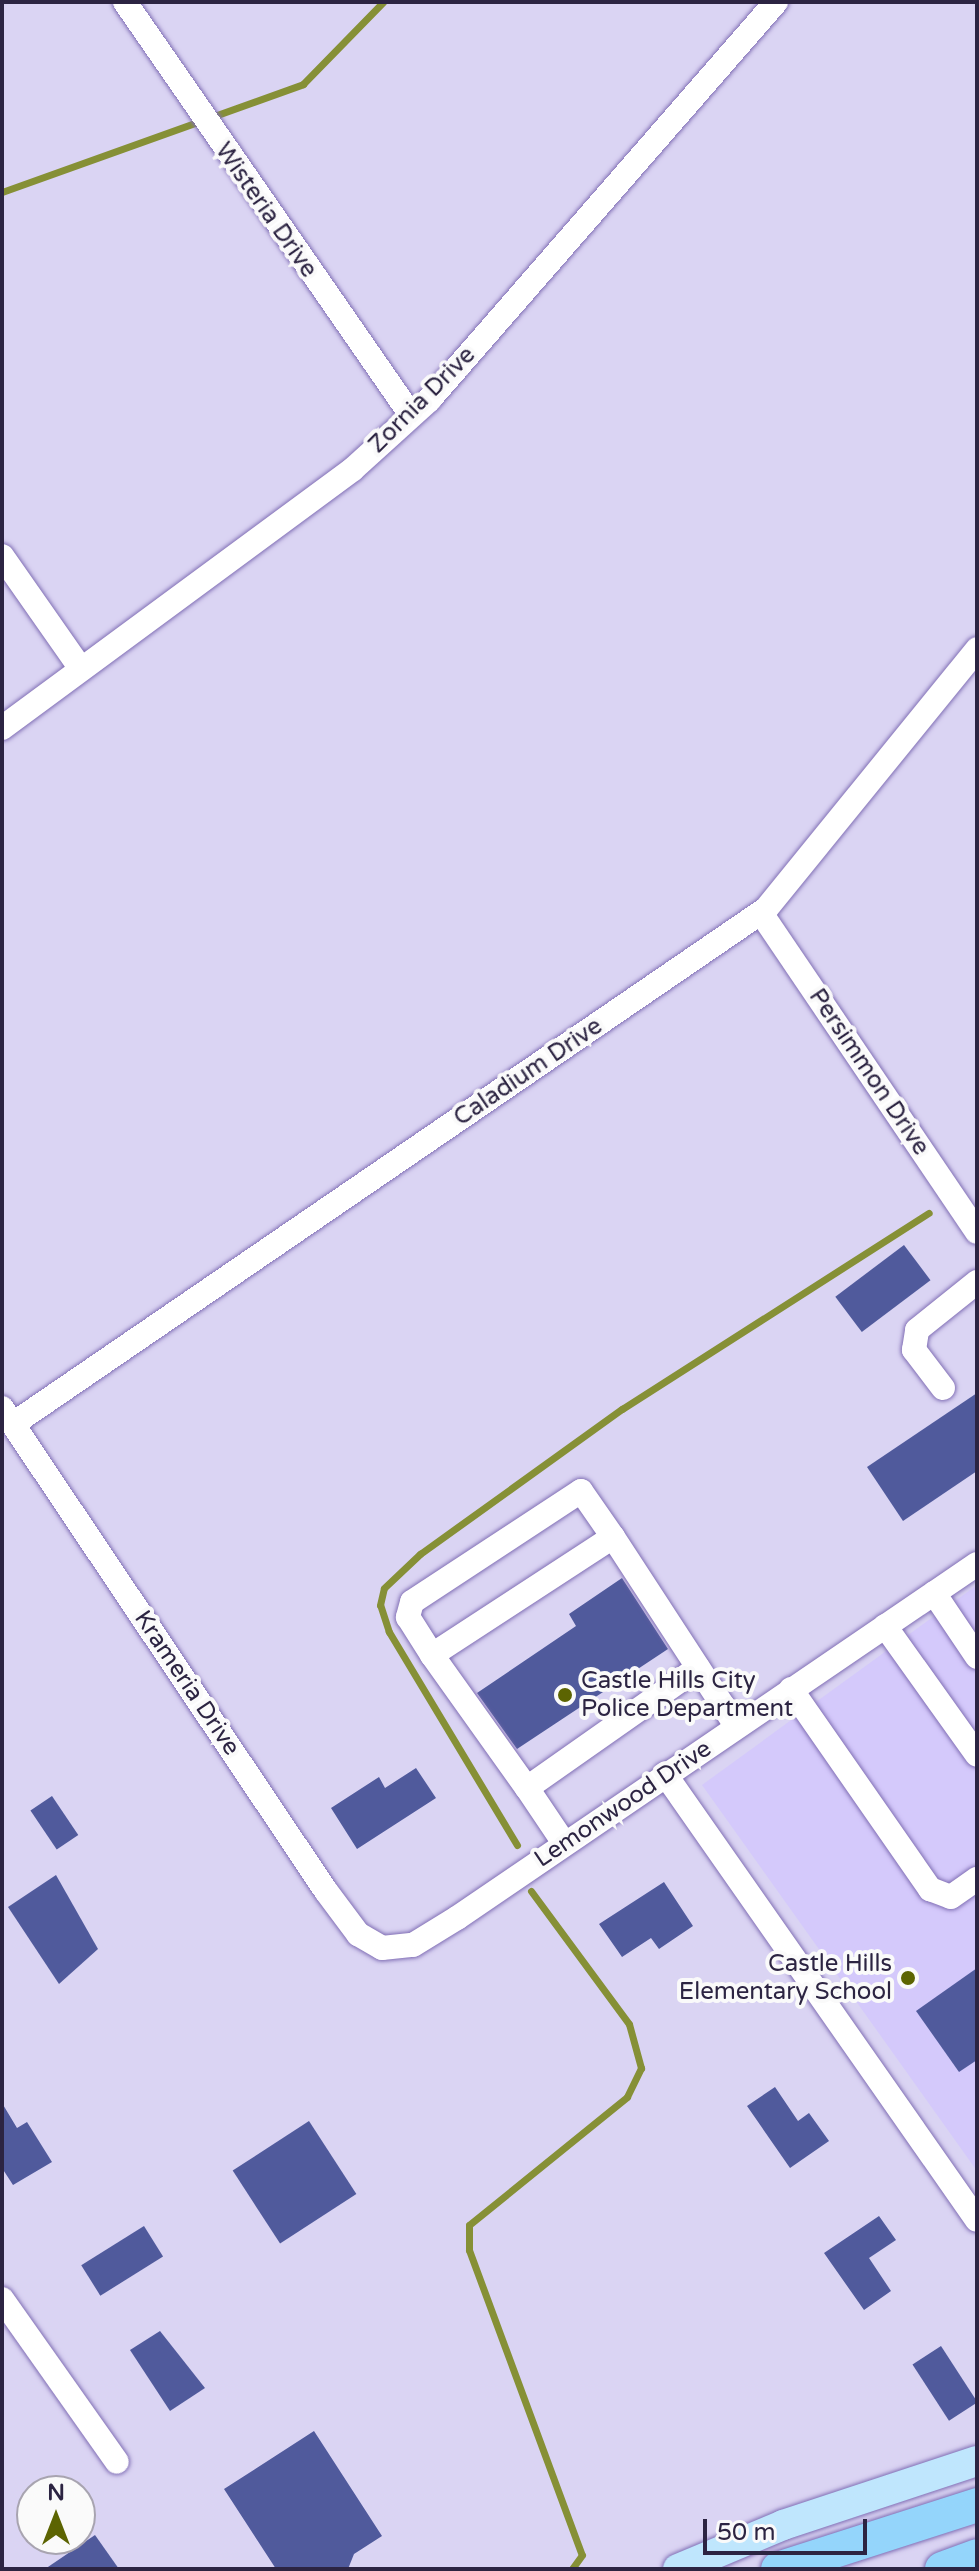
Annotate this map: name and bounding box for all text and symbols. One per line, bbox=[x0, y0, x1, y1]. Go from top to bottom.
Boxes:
street label: Wisteria Drive bbox=[209, 137, 323, 283]
street label: Zornia Drive bbox=[363, 341, 481, 459]
street label: Persimmon Drive bbox=[803, 983, 935, 1161]
street label: Caladium Drive bbox=[448, 1012, 608, 1132]
street label: Krameria Drive bbox=[128, 1605, 246, 1761]
place label: Castle Hills City Police Department bbox=[581, 1667, 793, 1723]
marker: Castle Hills City Police Department bbox=[556, 1686, 574, 1704]
street label: Lemonwood Drive bbox=[529, 1734, 717, 1874]
place label: Castle Hills Elementary School bbox=[679, 1950, 892, 2006]
marker: Castle Hills Elementary School bbox=[899, 1969, 917, 1987]
north arrow bbox=[16, 2475, 96, 2555]
text: N bbox=[47, 2480, 65, 2506]
scale bar bbox=[707, 2503, 871, 2553]
text: 50 m bbox=[717, 2518, 775, 2547]

